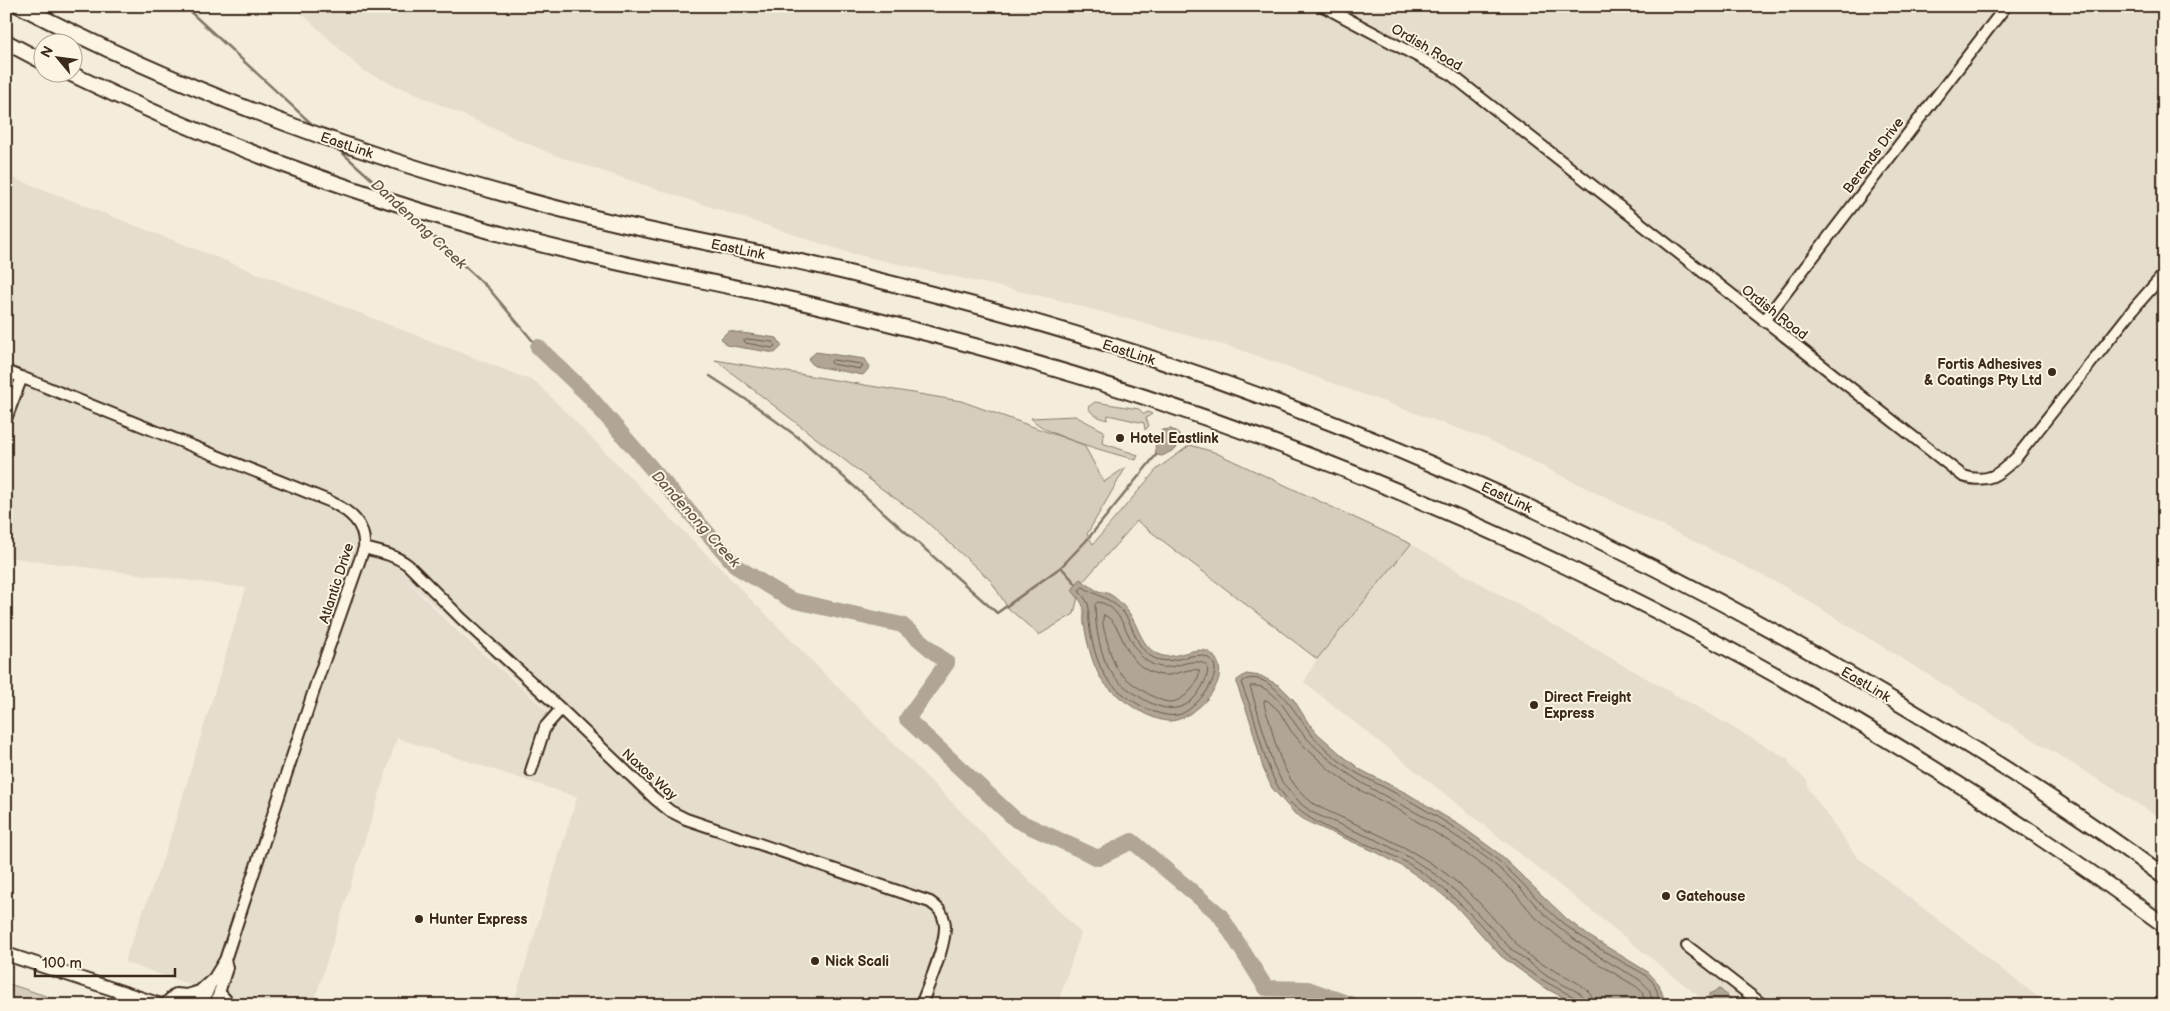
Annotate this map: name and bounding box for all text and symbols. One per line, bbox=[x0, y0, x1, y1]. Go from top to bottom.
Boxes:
street label: Ordish Road bbox=[1388, 20, 1465, 75]
north arrow bbox=[32, 32, 82, 82]
text: N bbox=[37, 43, 57, 61]
street label: Berends Drive bbox=[1839, 114, 1907, 197]
street label: EastLink bbox=[318, 129, 375, 162]
water label: Dandenong Creek bbox=[367, 175, 471, 274]
street label: EastLink bbox=[709, 236, 766, 263]
street label: Ordish Road bbox=[1738, 281, 1811, 343]
street label: EastLink bbox=[1100, 336, 1157, 369]
place label: Fortis Adhesives & Coatings Pty Ltd bbox=[1924, 356, 2042, 389]
marker: Fortis Adhesives & Coatings Pty Ltd bbox=[2046, 366, 2058, 378]
place label: Hotel Eastlink bbox=[1130, 430, 1219, 447]
marker: Hotel Eastlink bbox=[1114, 432, 1126, 444]
water label: Dandenong Creek bbox=[647, 467, 745, 572]
street label: EastLink bbox=[1479, 478, 1535, 517]
street label: Atlantic Drive bbox=[316, 541, 357, 625]
street label: EastLink bbox=[1838, 663, 1894, 706]
place label: Direct Freight Express bbox=[1544, 689, 1632, 722]
marker: Direct Freight Express bbox=[1528, 699, 1540, 711]
street label: Naxos Way bbox=[618, 745, 681, 804]
place label: Gatehouse bbox=[1676, 888, 1745, 905]
marker: Gatehouse bbox=[1660, 890, 1672, 902]
place label: Hunter Express bbox=[429, 911, 527, 928]
marker: Hunter Express bbox=[413, 913, 425, 925]
scale bar bbox=[35, 946, 175, 978]
place label: Nick Scali bbox=[825, 953, 889, 970]
text: 100 m bbox=[42, 954, 82, 973]
marker: Nick Scali bbox=[809, 955, 821, 967]

